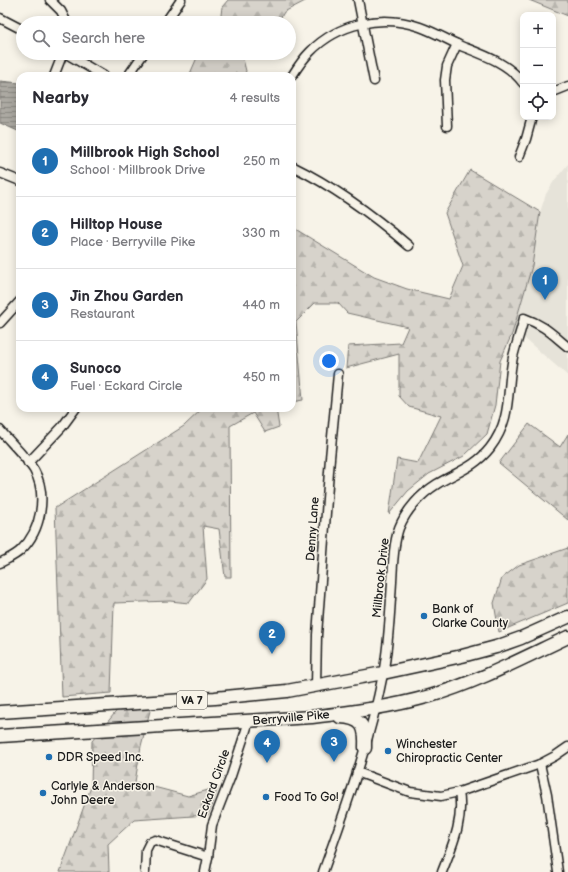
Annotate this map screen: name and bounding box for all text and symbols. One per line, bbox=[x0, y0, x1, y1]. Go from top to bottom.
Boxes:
map controls bbox=[520, 12, 556, 120]
button: + bbox=[520, 12, 556, 48]
search box bbox=[16, 16, 296, 60]
icon: search bbox=[30, 27, 52, 49]
text: Search here bbox=[62, 29, 145, 48]
button: − bbox=[520, 48, 556, 84]
button: locate bbox=[520, 84, 556, 120]
text: Nearby bbox=[32, 88, 89, 108]
text: 4 results bbox=[230, 90, 280, 106]
text: Millbrook High School bbox=[70, 143, 219, 162]
text: 1 bbox=[42, 153, 48, 169]
text: 250 m bbox=[243, 153, 280, 169]
text: School · Millbrook Drive bbox=[70, 162, 205, 178]
text: Hilltop House bbox=[70, 215, 162, 234]
text: 2 bbox=[41, 225, 49, 241]
text: 330 m bbox=[242, 225, 280, 241]
text: Place · Berryville Pike bbox=[70, 234, 195, 250]
pin: 1 bbox=[532, 267, 558, 300]
text: Jin Zhou Garden bbox=[70, 287, 183, 306]
text: 3 bbox=[41, 297, 49, 313]
text: 440 m bbox=[242, 297, 280, 313]
text: Restaurant bbox=[70, 306, 135, 322]
your location bbox=[319, 351, 339, 371]
text: Sunoco bbox=[70, 359, 121, 378]
text: 4 bbox=[41, 369, 49, 385]
text: 450 m bbox=[243, 369, 280, 385]
text: Fuel · Eckard Circle bbox=[70, 378, 182, 394]
street label: Denny Lane bbox=[303, 496, 323, 562]
street label: Millbrook Drive bbox=[369, 537, 393, 619]
place label: Bank of Clarke County bbox=[432, 602, 509, 631]
marker: Bank of Clarke County bbox=[419, 611, 429, 621]
pin: 2 bbox=[259, 621, 285, 654]
road number: VA 7 bbox=[177, 691, 207, 709]
street label: Berryville Pike bbox=[252, 707, 330, 729]
pin: 3 bbox=[321, 729, 347, 762]
pin: 4 bbox=[254, 730, 280, 763]
place label: Winchester Chiropractic Center bbox=[396, 737, 503, 766]
marker: Winchester Chiropractic Center bbox=[383, 746, 393, 756]
street label: Eckard Circle bbox=[195, 747, 233, 821]
place label: DDR Speed Inc. bbox=[57, 750, 144, 765]
marker: DDR Speed Inc. bbox=[44, 752, 54, 762]
place label: Carlyle & Anderson John Deere bbox=[51, 779, 155, 808]
marker: Carlyle & Anderson John Deere bbox=[38, 788, 48, 798]
place label: Food To Go! bbox=[274, 790, 339, 805]
marker: Food To Go! bbox=[261, 792, 271, 802]

